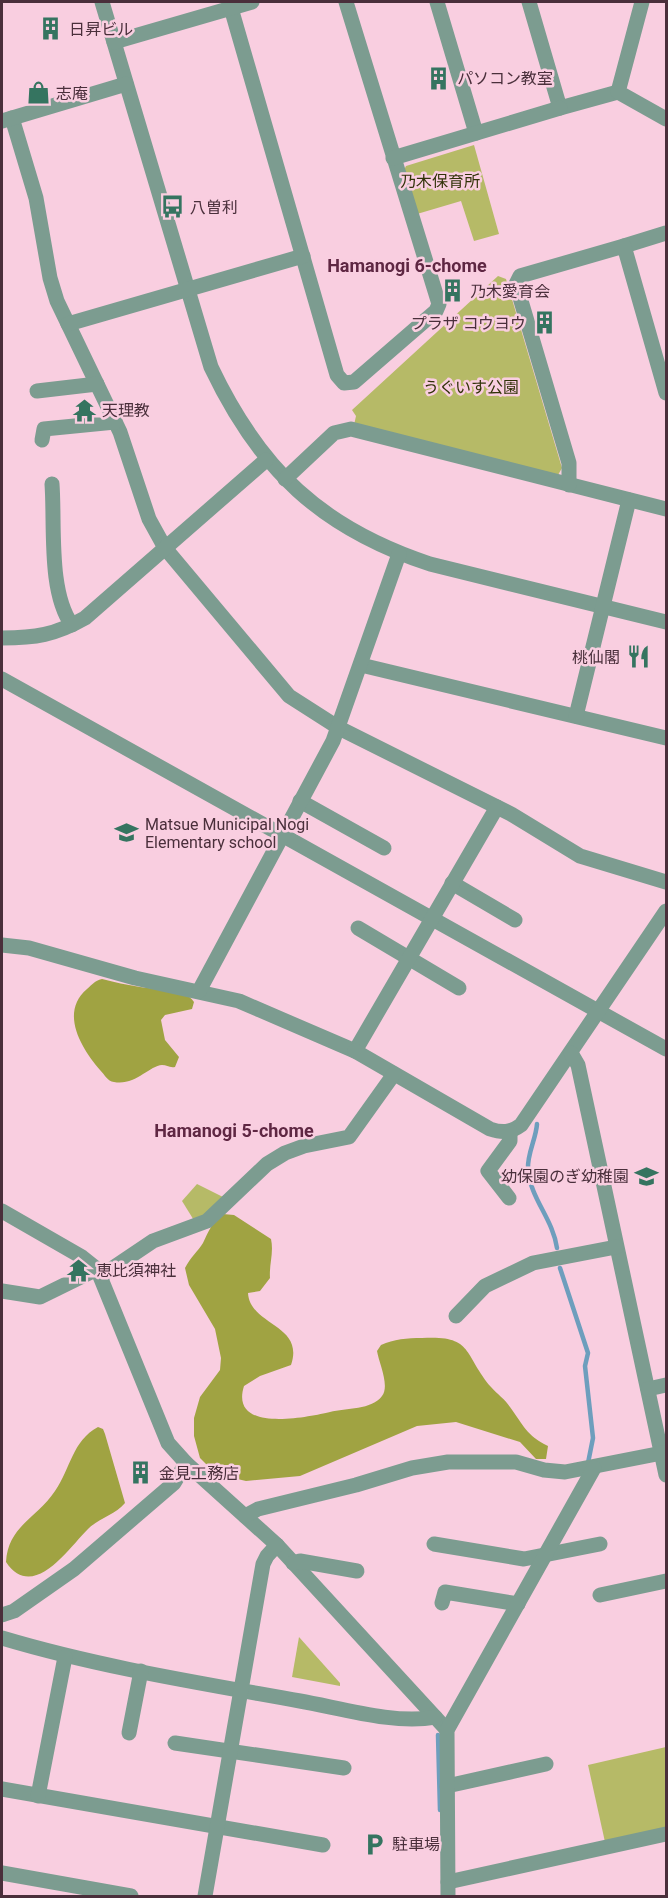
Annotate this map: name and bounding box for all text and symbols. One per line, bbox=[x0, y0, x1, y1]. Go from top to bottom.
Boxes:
building icon: 日昇ビル bbox=[38, 16, 64, 42]
place label: 日昇ビル bbox=[69, 20, 133, 39]
building icon: パソコン教室 bbox=[426, 65, 452, 91]
place label: パソコン教室 bbox=[457, 69, 553, 88]
shop icon: 志庵 bbox=[25, 80, 51, 106]
place label: 志庵 bbox=[56, 84, 88, 103]
park label: 乃木保育所 bbox=[400, 172, 480, 191]
bus stop icon: 八曽利 bbox=[159, 194, 185, 220]
place label: 八曽利 bbox=[190, 198, 238, 217]
district label: Hamanogi 6-chome bbox=[327, 255, 487, 276]
building icon: 乃木愛育会 bbox=[439, 278, 465, 304]
place label: 乃木愛育会 bbox=[470, 282, 550, 301]
building icon: プラザ コウヨウ bbox=[531, 310, 557, 336]
place label: プラザ コウヨウ bbox=[411, 314, 526, 333]
park label: うぐいす公園 bbox=[423, 378, 519, 397]
temple icon: 天理教 bbox=[71, 397, 97, 423]
place label: 天理教 bbox=[102, 401, 150, 420]
restaurant icon: 桃仙閣 bbox=[625, 644, 651, 670]
place label: 桃仙閣 bbox=[572, 648, 620, 667]
place label: Matsue Municipal Nogi Elementary school bbox=[145, 815, 309, 852]
school or university icon: Matsue Municipal Nogi Elementary school bbox=[114, 820, 140, 846]
district label: Hamanogi 5-chome bbox=[154, 1120, 314, 1141]
school or university icon: 幼保園のぎ幼稚園 bbox=[634, 1163, 660, 1189]
place label: 幼保園のぎ幼稚園 bbox=[501, 1167, 629, 1186]
temple icon: 恵比須神社 bbox=[65, 1257, 91, 1283]
place label: 恵比須神社 bbox=[96, 1261, 176, 1280]
building icon: 金見工務店 bbox=[128, 1460, 154, 1486]
place label: 金見工務店 bbox=[159, 1464, 239, 1483]
parking icon: 駐車場 bbox=[361, 1831, 387, 1857]
place label: 駐車場 bbox=[392, 1835, 440, 1854]

